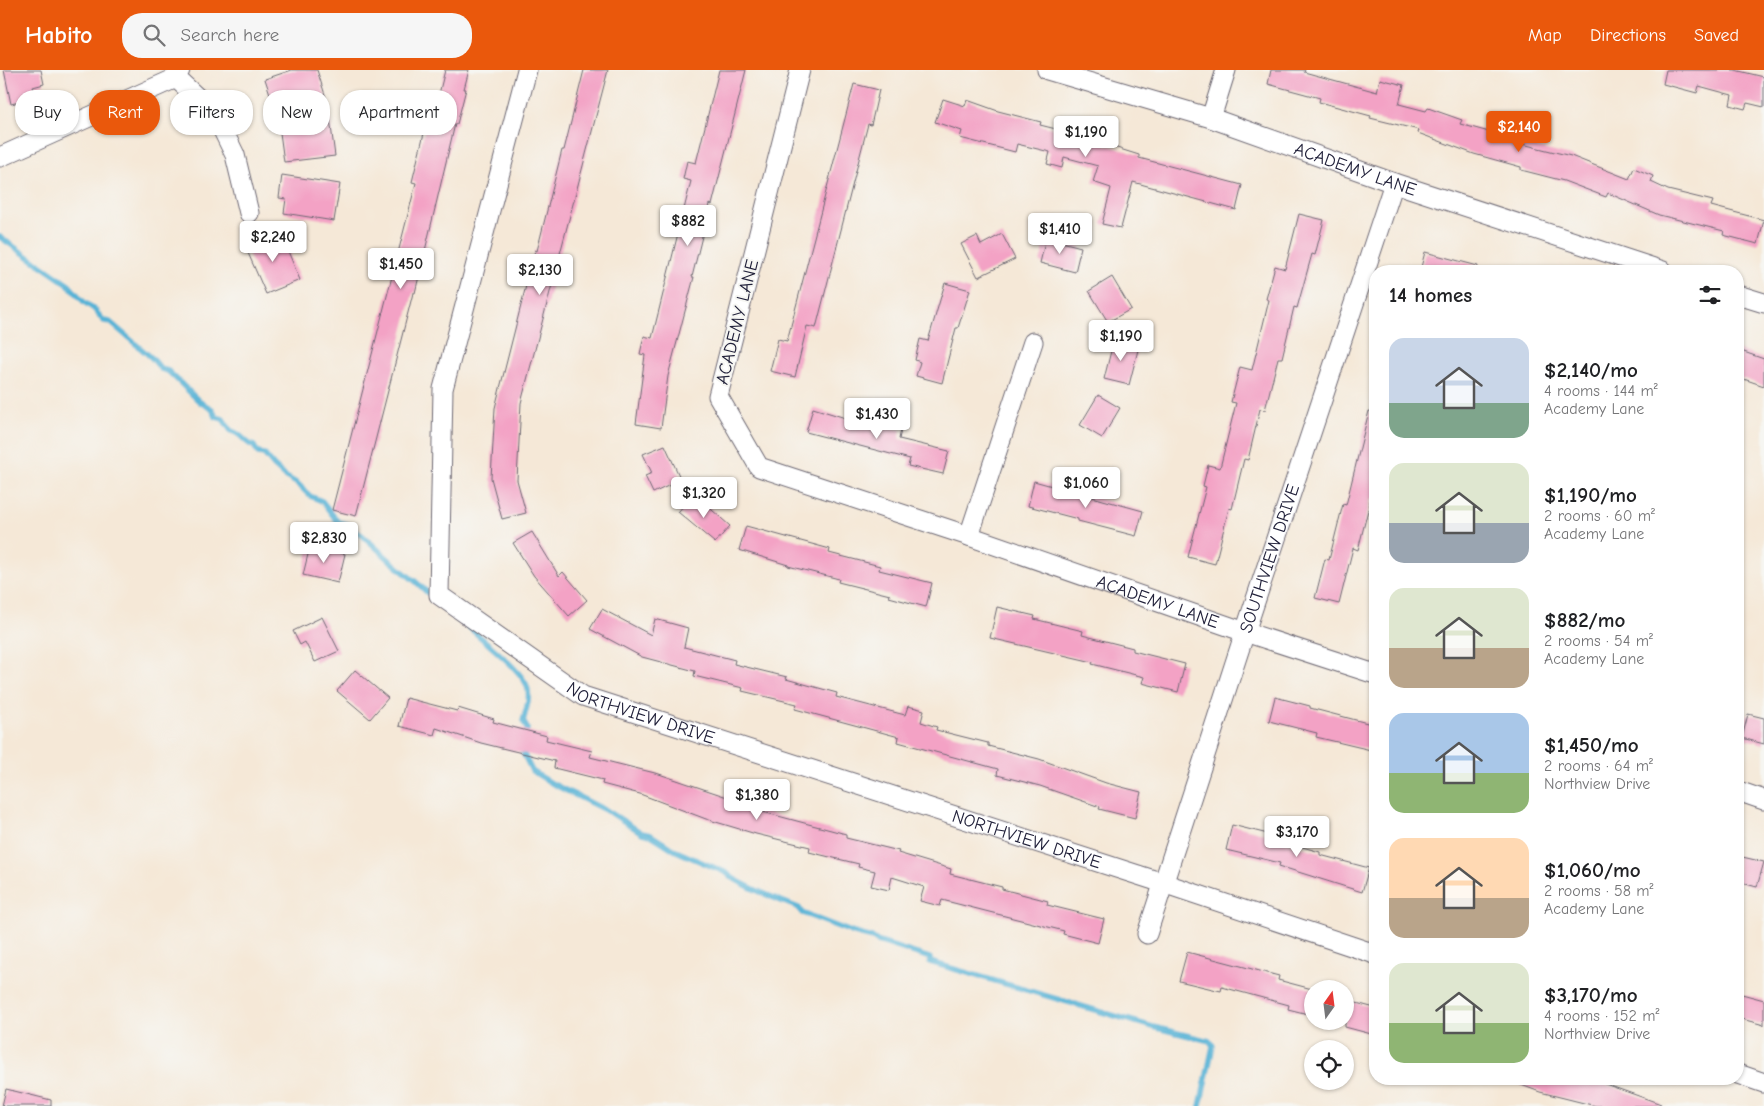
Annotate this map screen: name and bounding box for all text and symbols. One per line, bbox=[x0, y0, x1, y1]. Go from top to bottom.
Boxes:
search box bbox=[122, 13, 472, 58]
text: Habito bbox=[25, 21, 92, 49]
icon: search bbox=[140, 21, 168, 49]
text: Search here bbox=[180, 24, 279, 46]
text: Map bbox=[1528, 25, 1562, 46]
text: Directions bbox=[1590, 25, 1666, 46]
text: Saved bbox=[1694, 25, 1739, 46]
chip: Buy bbox=[15, 90, 79, 135]
chip: Rent bbox=[89, 90, 160, 135]
chip: Filters bbox=[170, 90, 253, 135]
chip: New bbox=[263, 90, 330, 135]
chip: Apartment bbox=[340, 90, 457, 135]
pin: $2,140 bbox=[1478, 111, 1560, 153]
pin: $1,190 bbox=[1045, 116, 1127, 158]
text: $2,140 bbox=[1497, 118, 1541, 136]
text: $1,190 bbox=[1065, 123, 1107, 141]
street label: ACADEMY LANE bbox=[1291, 138, 1419, 201]
pin: $882 bbox=[658, 204, 718, 247]
text: $882 bbox=[671, 212, 705, 230]
pin: $1,410 bbox=[1019, 212, 1101, 255]
pin: $2,240 bbox=[232, 220, 314, 263]
text: $1,410 bbox=[1039, 220, 1081, 238]
text: $2,240 bbox=[251, 228, 295, 246]
pin: $1,450 bbox=[360, 248, 442, 290]
pin: $2,130 bbox=[499, 254, 581, 296]
text: $1,450 bbox=[379, 255, 423, 273]
street label: ACADEMY LANE bbox=[712, 257, 763, 387]
text: $2,130 bbox=[518, 261, 562, 279]
icon: filters bbox=[1696, 281, 1724, 309]
text: 14 homes bbox=[1389, 283, 1472, 307]
pin: $1,190 bbox=[1080, 320, 1162, 362]
text: $1,190 bbox=[1100, 327, 1142, 345]
icon: home bbox=[1429, 358, 1489, 418]
text: $2,140/mo bbox=[1544, 358, 1638, 382]
text: 4 rooms · 144 m² bbox=[1544, 382, 1658, 400]
pin: $1,430 bbox=[836, 398, 918, 440]
text: Academy Lane bbox=[1544, 400, 1644, 418]
text: $1,430 bbox=[855, 405, 899, 423]
pin: $1,060 bbox=[1045, 466, 1127, 509]
text: $1,060 bbox=[1063, 474, 1109, 492]
pin: $1,320 bbox=[663, 476, 745, 519]
street label: SOUTHVIEW DRIVE bbox=[1235, 481, 1304, 636]
icon: home bbox=[1429, 483, 1489, 543]
text: $1,190/mo bbox=[1544, 483, 1637, 507]
text: $1,320 bbox=[682, 484, 726, 502]
text: 2 rooms · 60 m² bbox=[1544, 507, 1655, 525]
pin: $2,830 bbox=[283, 522, 365, 564]
text: Academy Lane bbox=[1544, 525, 1644, 543]
text: $2,830 bbox=[301, 529, 347, 547]
street label: ACADEMY LANE bbox=[1094, 571, 1222, 633]
icon: home bbox=[1429, 608, 1489, 668]
text: $882/mo bbox=[1544, 608, 1625, 632]
text: 2 rooms · 54 m² bbox=[1544, 632, 1653, 650]
text: Academy Lane bbox=[1544, 650, 1644, 668]
street label: NORTHVIEW DRIVE bbox=[562, 678, 717, 749]
icon: home bbox=[1429, 733, 1489, 793]
text: $1,450/mo bbox=[1544, 733, 1639, 757]
text: 2 rooms · 64 m² bbox=[1544, 757, 1653, 775]
text: Northview Drive bbox=[1544, 775, 1650, 793]
pin: $1,380 bbox=[716, 778, 798, 821]
text: $1,380 bbox=[735, 786, 779, 804]
street label: NORTHVIEW DRIVE bbox=[949, 806, 1104, 873]
pin: $3,170 bbox=[1256, 816, 1338, 858]
text: $3,170 bbox=[1275, 823, 1319, 841]
icon: home bbox=[1429, 858, 1489, 918]
text: $1,060/mo bbox=[1544, 858, 1641, 882]
text: 2 rooms · 58 m² bbox=[1544, 882, 1654, 900]
text: Academy Lane bbox=[1544, 900, 1644, 918]
north arrow bbox=[1304, 980, 1354, 1030]
map controls bbox=[1304, 980, 1354, 1090]
icon: home bbox=[1429, 983, 1489, 1043]
text: $3,170/mo bbox=[1544, 983, 1638, 1007]
text: 4 rooms · 152 m² bbox=[1544, 1007, 1659, 1025]
text: Northview Drive bbox=[1544, 1025, 1650, 1043]
button: locate bbox=[1304, 1040, 1354, 1090]

